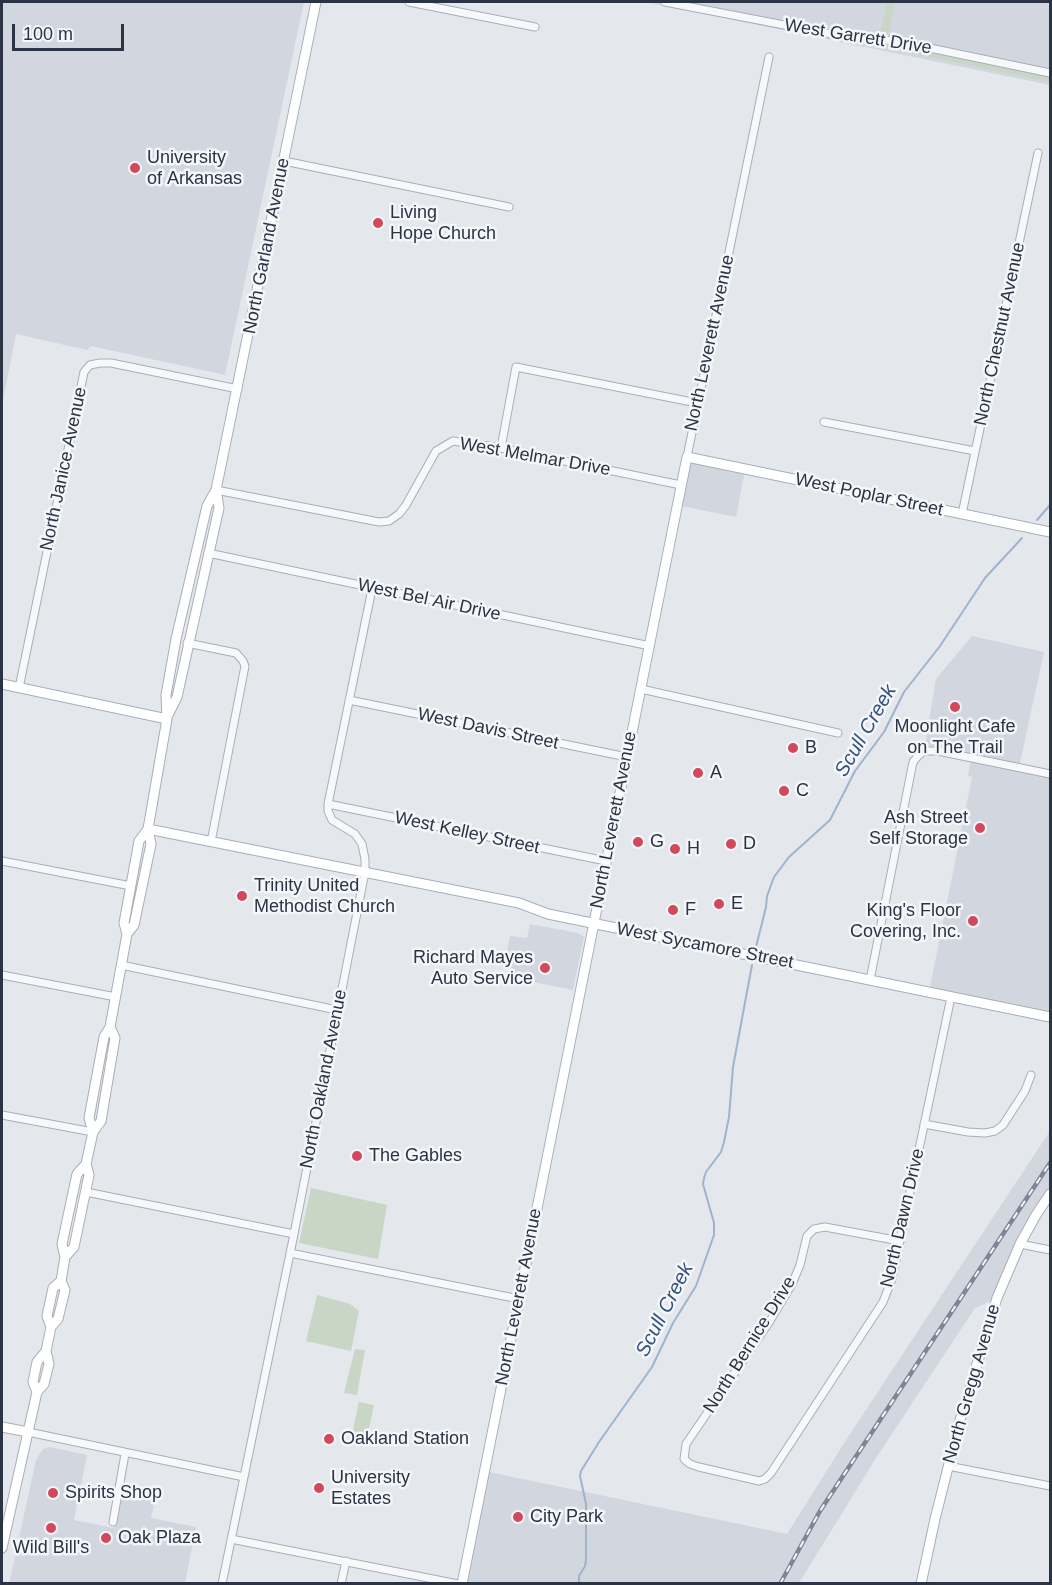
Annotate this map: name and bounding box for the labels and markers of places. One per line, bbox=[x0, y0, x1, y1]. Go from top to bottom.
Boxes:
place label: University of Arkansas bbox=[147, 147, 242, 190]
marker: University of Arkansas bbox=[128, 161, 142, 175]
place label: Living Hope Church bbox=[390, 202, 496, 244]
marker: Living Hope Church bbox=[371, 216, 385, 230]
marker: Moonlight Cafe on The Trail bbox=[948, 700, 962, 714]
place label: Moonlight Cafe on The Trail bbox=[894, 716, 1016, 758]
place label: B bbox=[805, 737, 817, 759]
marker: B bbox=[786, 741, 800, 755]
place label: A bbox=[710, 762, 722, 784]
marker: A bbox=[691, 766, 705, 780]
place label: C bbox=[796, 780, 809, 802]
marker: C bbox=[777, 784, 791, 798]
place label: Ash Street Self Storage bbox=[869, 807, 968, 850]
marker: Ash Street Self Storage bbox=[973, 821, 987, 835]
place label: G bbox=[650, 831, 664, 853]
place label: D bbox=[743, 833, 756, 855]
marker: G bbox=[631, 835, 645, 849]
marker: D bbox=[724, 837, 738, 851]
place label: H bbox=[687, 838, 700, 860]
marker: H bbox=[668, 842, 682, 856]
place label: Trinity United Methodist Church bbox=[254, 875, 395, 918]
marker: Trinity United Methodist Church bbox=[235, 889, 249, 903]
place label: E bbox=[731, 893, 743, 915]
marker: E bbox=[712, 897, 726, 911]
place label: F bbox=[685, 899, 696, 921]
place label: King's Floor Covering, Inc. bbox=[850, 900, 961, 942]
marker: F bbox=[666, 903, 680, 917]
marker: King's Floor Covering, Inc. bbox=[966, 914, 980, 928]
place label: Richard Mayes Auto Service bbox=[413, 947, 533, 990]
marker: Richard Mayes Auto Service bbox=[538, 961, 552, 975]
place label: The Gables bbox=[369, 1145, 462, 1167]
marker: The Gables bbox=[350, 1149, 364, 1163]
place label: Oakland Station bbox=[341, 1428, 469, 1450]
marker: Oakland Station bbox=[322, 1432, 336, 1446]
place label: University Estates bbox=[331, 1467, 410, 1510]
marker: University Estates bbox=[312, 1481, 326, 1495]
place label: Spirits Shop bbox=[65, 1482, 162, 1504]
marker: Spirits Shop bbox=[46, 1486, 60, 1500]
place label: City Park bbox=[530, 1506, 603, 1528]
marker: City Park bbox=[511, 1510, 525, 1524]
marker: Wild Bill's bbox=[44, 1521, 58, 1535]
place label: Oak Plaza bbox=[118, 1527, 201, 1549]
marker: Oak Plaza bbox=[99, 1531, 113, 1545]
place label: Wild Bill's bbox=[13, 1537, 89, 1559]

